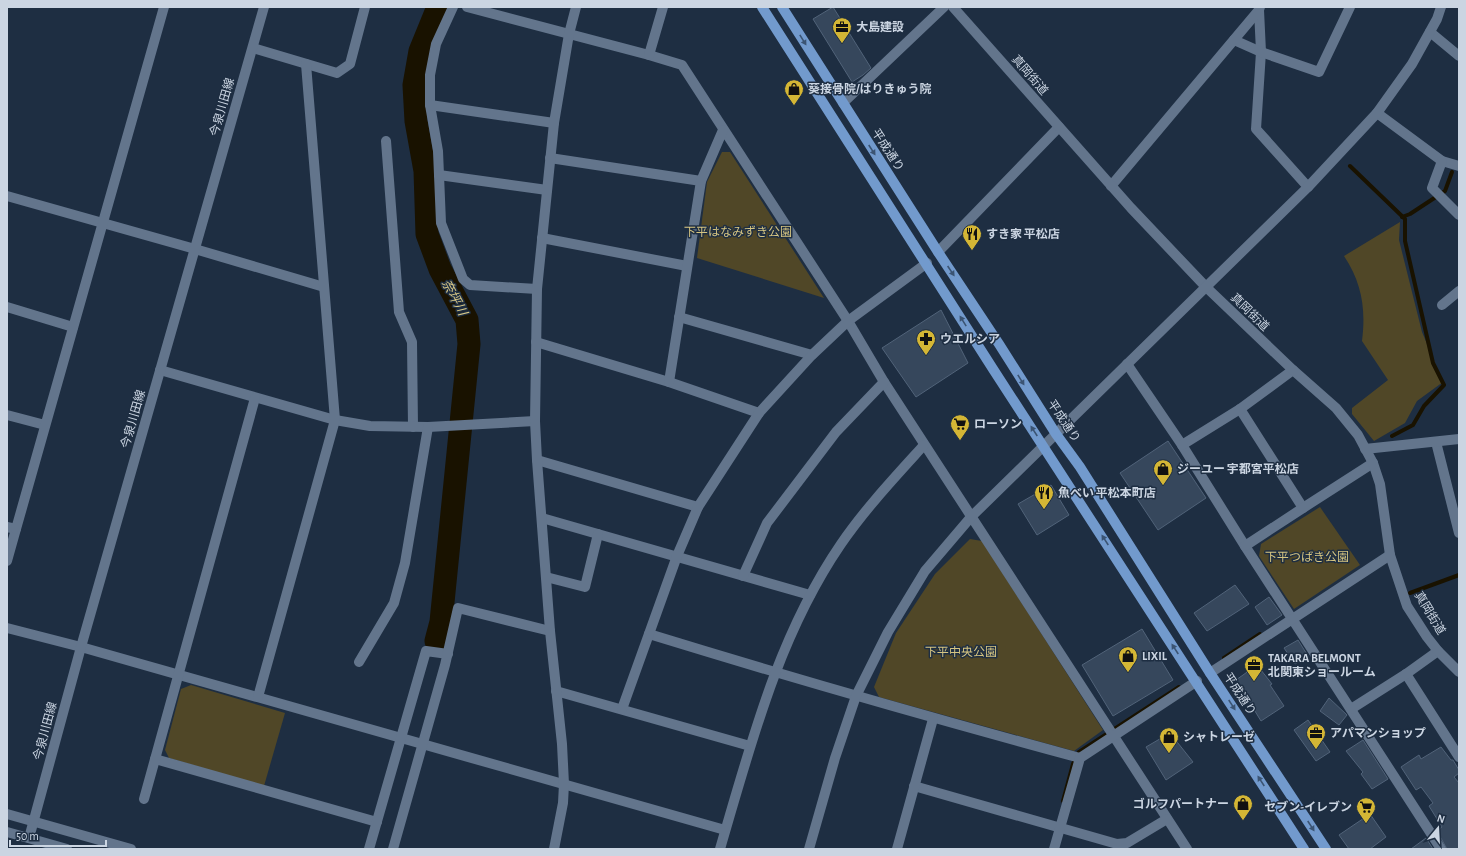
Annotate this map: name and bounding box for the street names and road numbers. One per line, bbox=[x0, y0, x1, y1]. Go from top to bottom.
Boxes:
street label: 真岡街道 bbox=[1010, 52, 1051, 97]
street label: 今泉川田線 bbox=[207, 76, 236, 137]
street label: 平成通り bbox=[870, 126, 907, 173]
street label: 真岡街道 bbox=[1229, 290, 1272, 333]
street label: 今泉川田線 bbox=[118, 388, 147, 449]
street label: 平成通り bbox=[1046, 397, 1083, 444]
street label: 真岡街道 bbox=[1412, 589, 1448, 637]
street label: 平成通り bbox=[1222, 670, 1259, 717]
street label: 今泉川田線 bbox=[30, 700, 59, 762]

